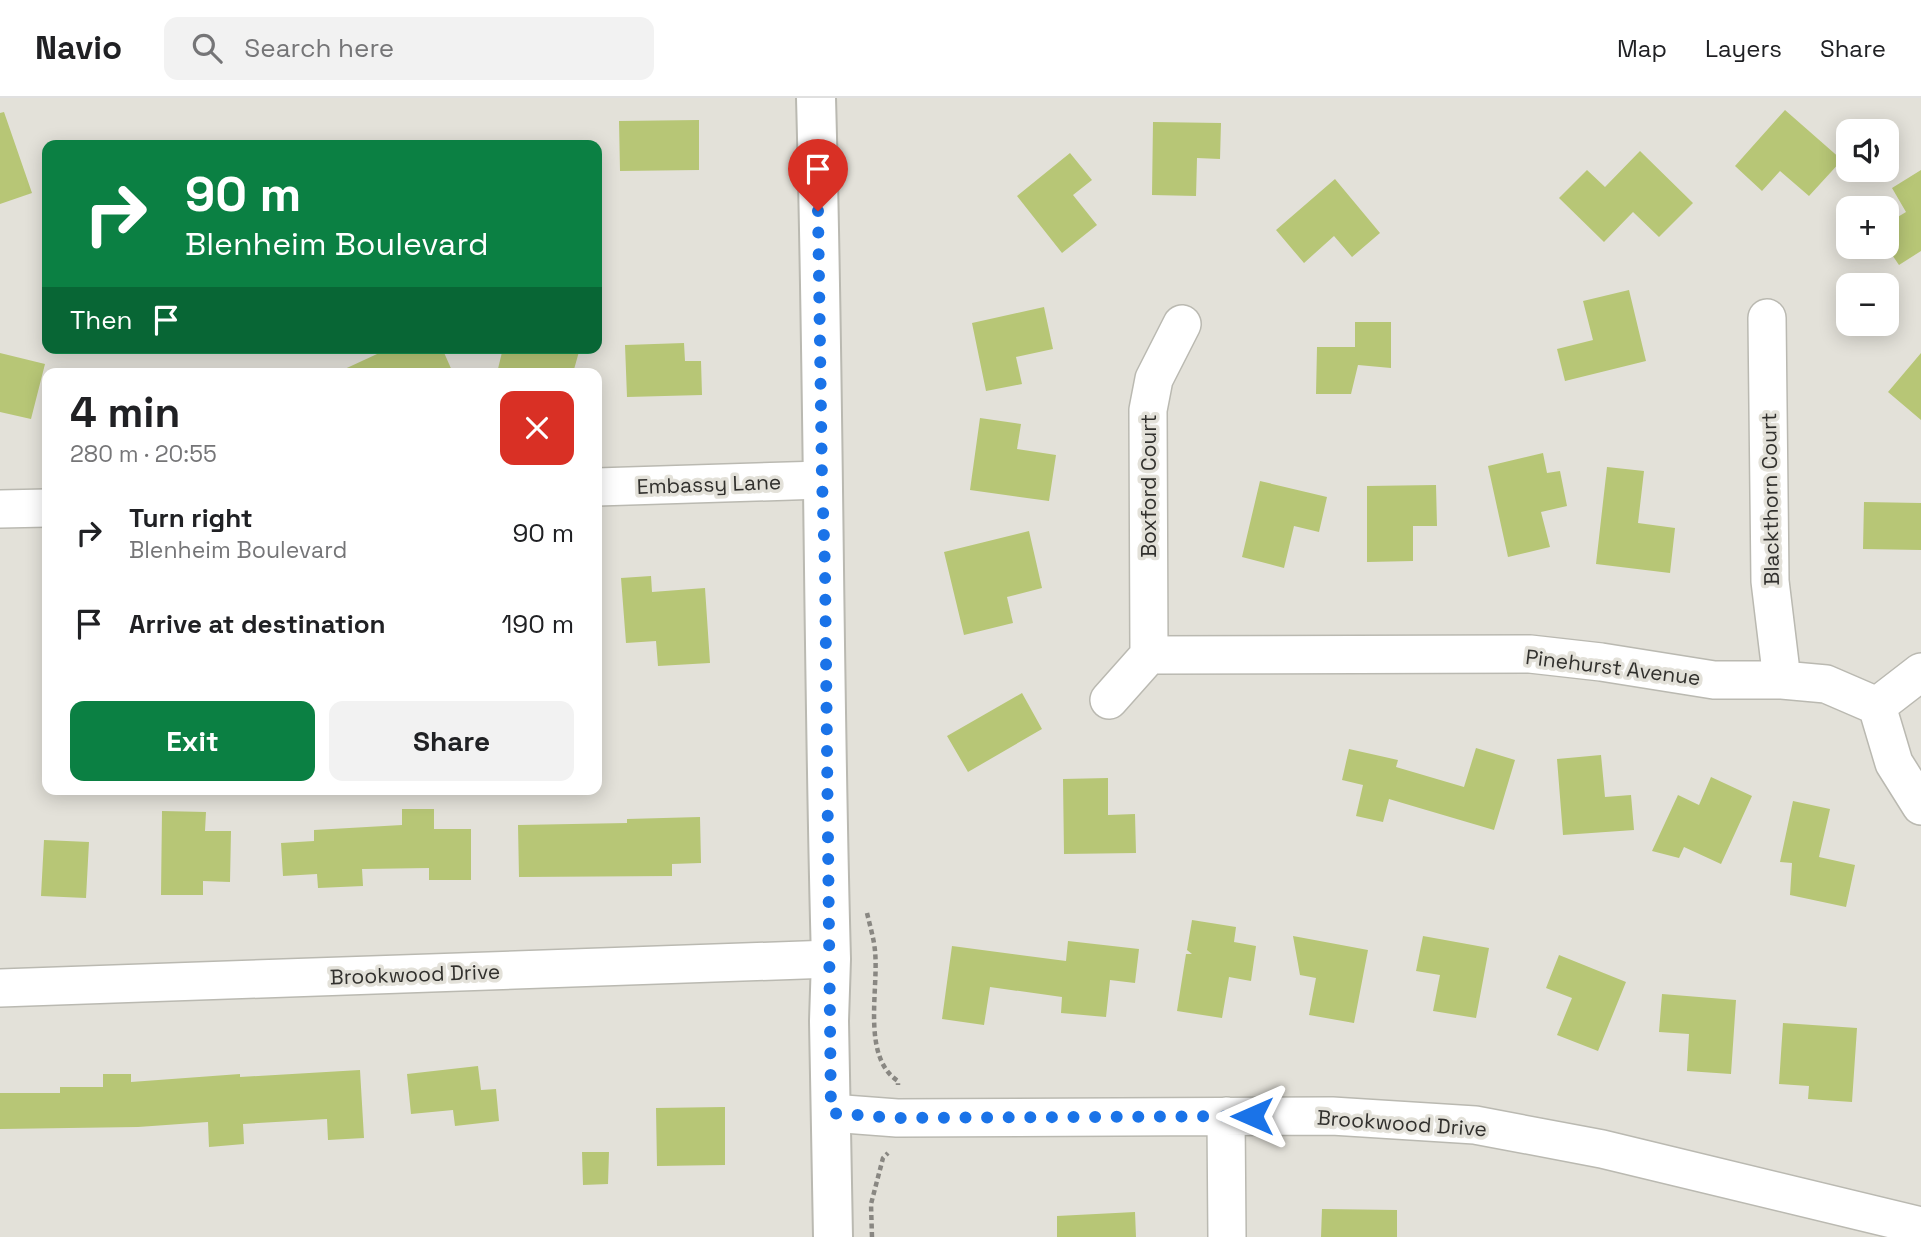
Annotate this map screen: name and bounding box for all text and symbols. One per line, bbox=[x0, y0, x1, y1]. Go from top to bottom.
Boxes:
search box bbox=[164, 17, 654, 80]
text: Navio bbox=[35, 27, 122, 69]
icon: search bbox=[188, 29, 226, 67]
text: Search here bbox=[244, 31, 394, 65]
text: Map bbox=[1617, 33, 1667, 64]
text: Layers bbox=[1705, 33, 1782, 64]
text: Share bbox=[1820, 33, 1886, 64]
map controls bbox=[1836, 119, 1899, 336]
button: sound bbox=[1836, 119, 1899, 182]
pin bbox=[788, 139, 848, 211]
icon: arrive bbox=[799, 150, 837, 188]
text: 90 m bbox=[185, 163, 301, 225]
icon: right bbox=[70, 168, 161, 259]
button: + bbox=[1836, 196, 1899, 259]
text: Blenheim Boulevard bbox=[185, 224, 489, 264]
button: − bbox=[1836, 273, 1899, 336]
icon: arrive bbox=[147, 301, 185, 339]
text: Then bbox=[70, 303, 133, 337]
text: 4 min bbox=[70, 386, 180, 439]
button: close bbox=[500, 391, 574, 465]
street label: Blackthorn Court bbox=[1755, 412, 1785, 586]
street label: Boxford Court bbox=[1135, 414, 1162, 558]
text: 280 m · 20:55 bbox=[70, 439, 217, 469]
street label: Embassy Lane bbox=[636, 468, 782, 500]
text: Turn right bbox=[129, 501, 253, 535]
icon: right bbox=[70, 514, 108, 552]
text: 90 m bbox=[512, 516, 574, 550]
text: Blenheim Boulevard bbox=[129, 535, 347, 565]
icon: arrive bbox=[70, 605, 108, 643]
text: Arrive at destination bbox=[129, 607, 386, 641]
text: 190 m bbox=[502, 607, 574, 641]
street label: Pinehurst Avenue bbox=[1524, 643, 1702, 691]
button: Exit bbox=[70, 701, 315, 781]
button: Share bbox=[329, 701, 574, 781]
street label: Brookwood Drive bbox=[329, 958, 501, 990]
position arrow bbox=[1215, 1079, 1289, 1153]
street label: Brookwood Drive bbox=[1316, 1104, 1488, 1142]

